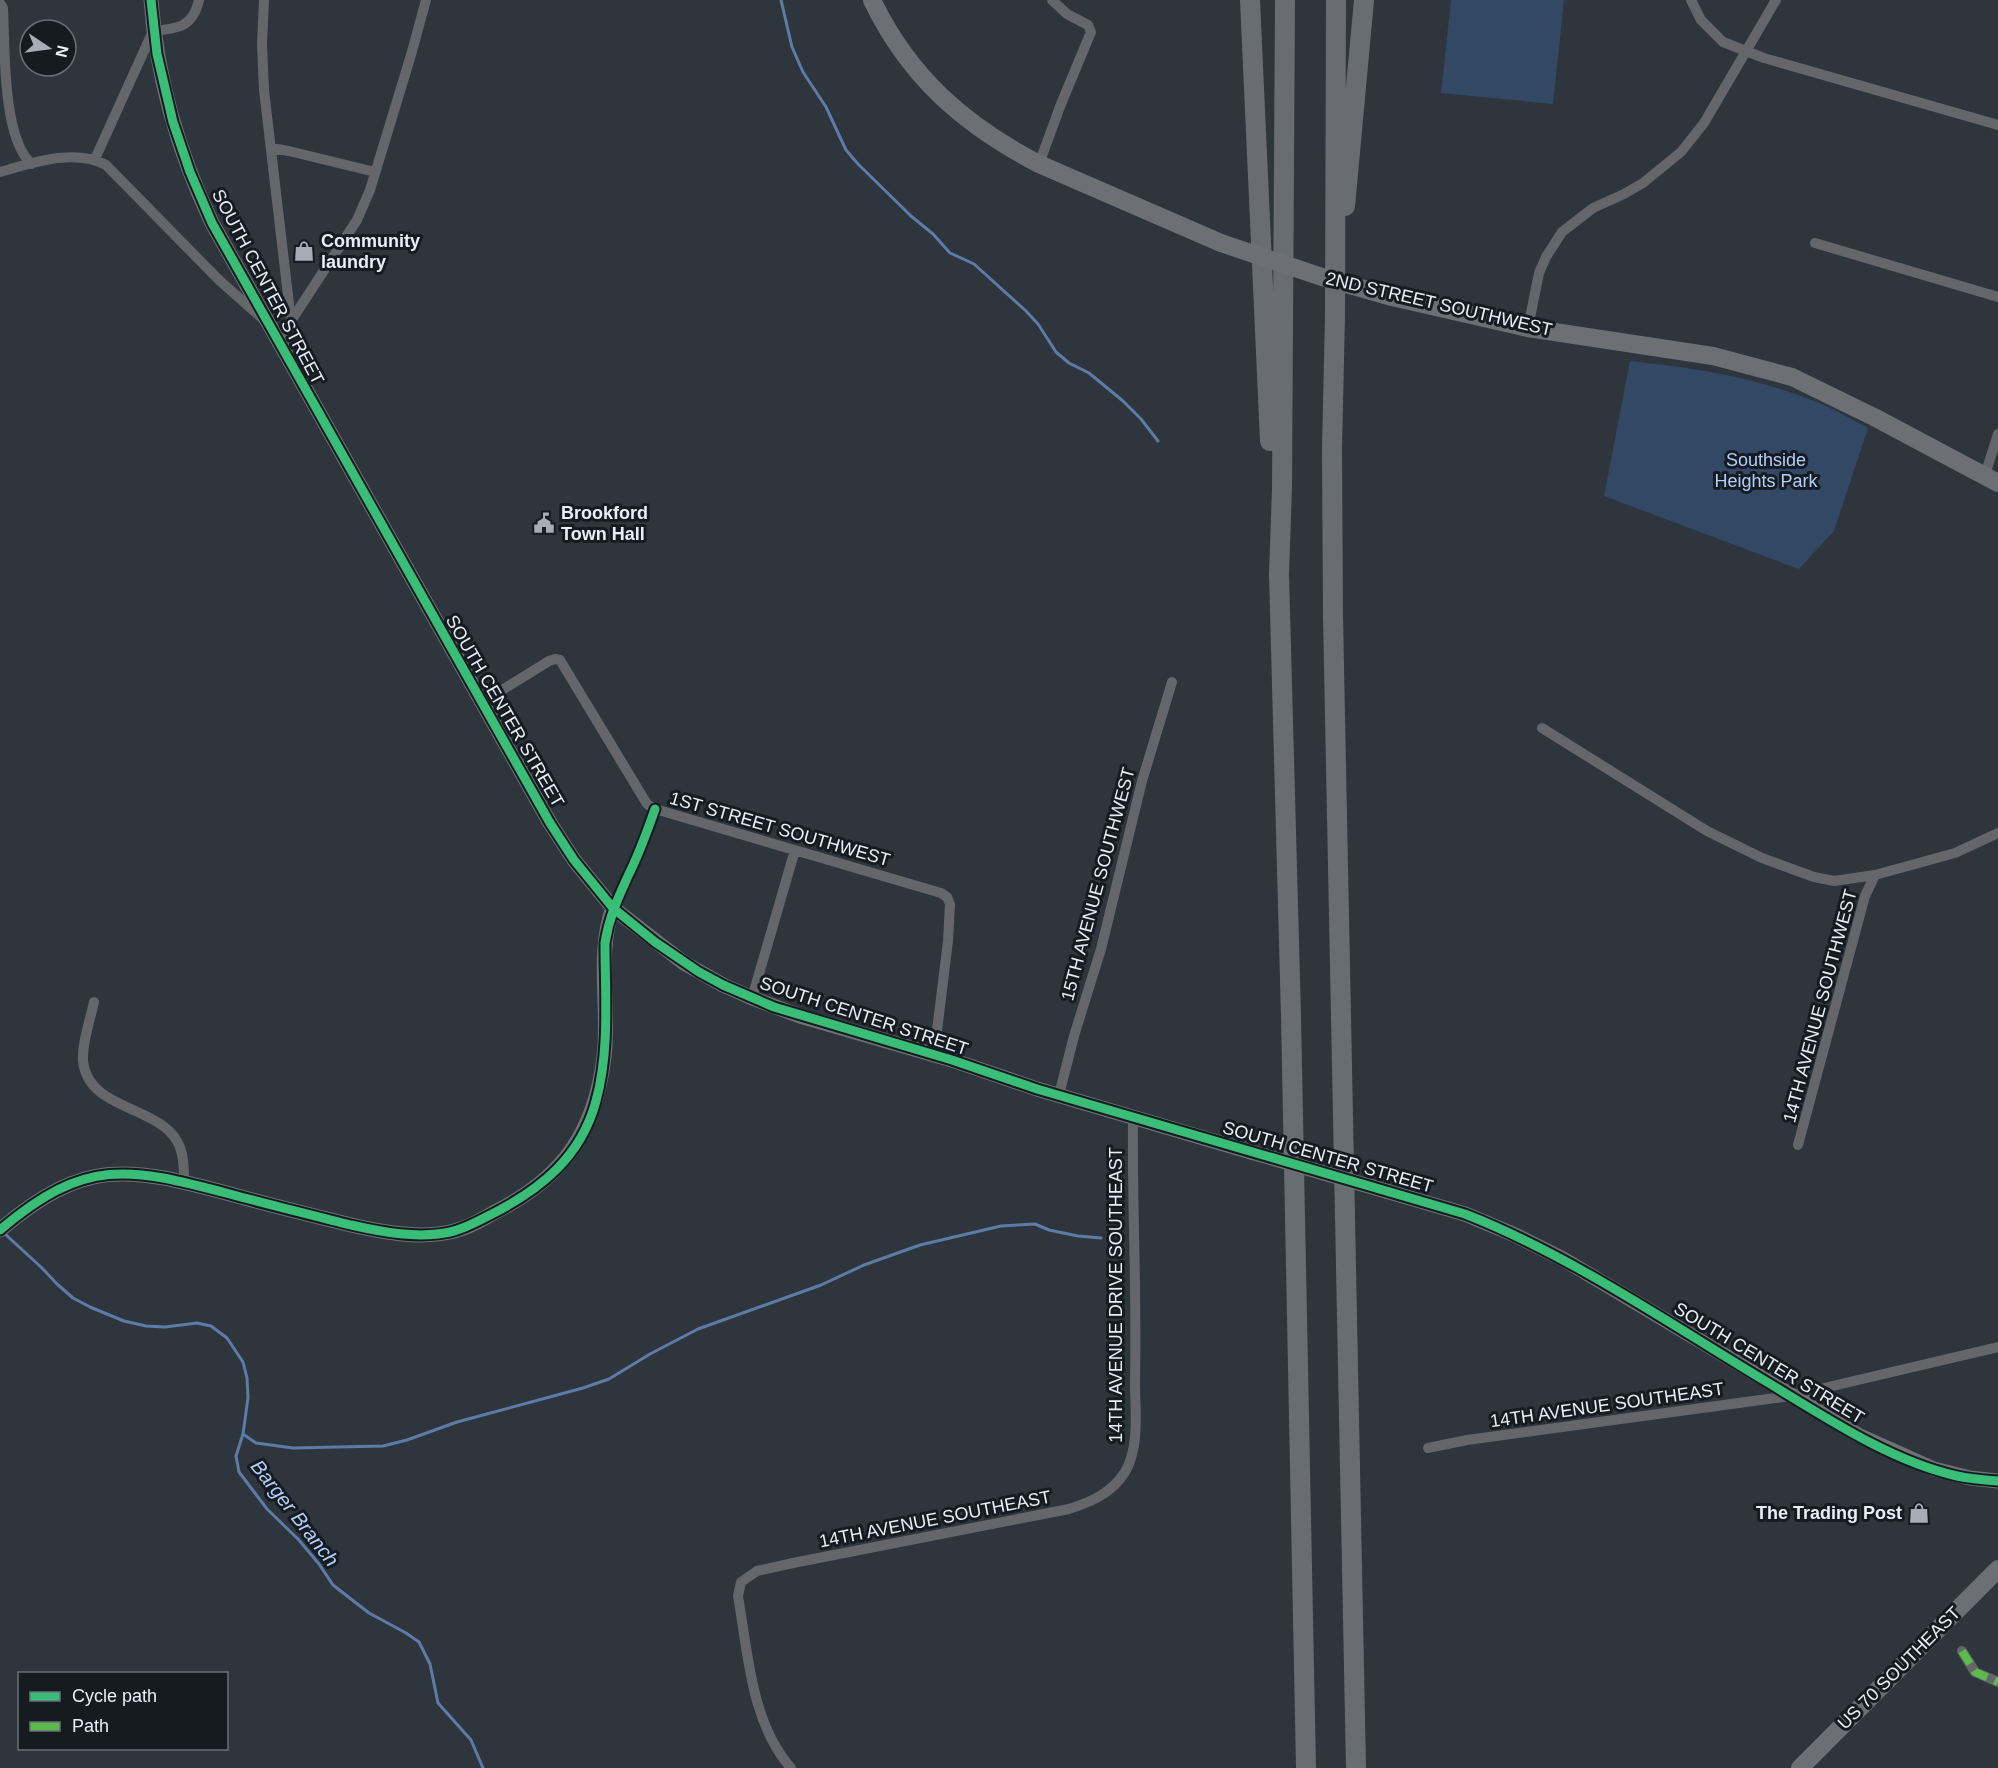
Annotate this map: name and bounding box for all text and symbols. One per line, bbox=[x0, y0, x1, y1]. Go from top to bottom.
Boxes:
north arrow bbox=[18, 18, 78, 78]
text: N bbox=[53, 44, 72, 59]
street label: SOUTH CENTER STREET bbox=[208, 186, 328, 388]
place label: Community laundry bbox=[321, 231, 420, 272]
shop icon: Community laundry bbox=[292, 239, 316, 263]
street label: 2ND STREET SOUTHWEST bbox=[1324, 268, 1554, 340]
park label: Southside Heights Park bbox=[1714, 450, 1819, 491]
place label: Brookford Town Hall bbox=[561, 503, 648, 544]
public building icon: Brookford Town Hall bbox=[532, 511, 556, 535]
street label: SOUTH CENTER STREET bbox=[442, 612, 568, 810]
street label: 15TH AVENUE SOUTHWEST bbox=[1057, 765, 1139, 1003]
street label: 1ST STREET SOUTHWEST bbox=[667, 788, 893, 870]
street label: 14TH AVENUE SOUTHWEST bbox=[1779, 887, 1861, 1125]
street label: SOUTH CENTER STREET bbox=[757, 973, 971, 1059]
street label: SOUTH CENTER STREET bbox=[1220, 1117, 1436, 1197]
street label: 14TH AVENUE DRIVE SOUTHEAST bbox=[1106, 1147, 1126, 1443]
street label: SOUTH CENTER STREET bbox=[1670, 1298, 1868, 1428]
street label: 14TH AVENUE SOUTHEAST bbox=[1489, 1379, 1725, 1431]
water label: Barger Branch bbox=[247, 1455, 343, 1571]
street label: 14TH AVENUE SOUTHEAST bbox=[817, 1487, 1053, 1551]
shop icon: The Trading Post bbox=[1907, 1501, 1931, 1525]
place label: The Trading Post bbox=[1756, 1503, 1902, 1523]
street label: US 70 SOUTHEAST bbox=[1834, 1603, 1964, 1733]
legend bbox=[18, 1672, 228, 1750]
text: Cycle path bbox=[72, 1686, 157, 1706]
text: Path bbox=[72, 1716, 109, 1736]

